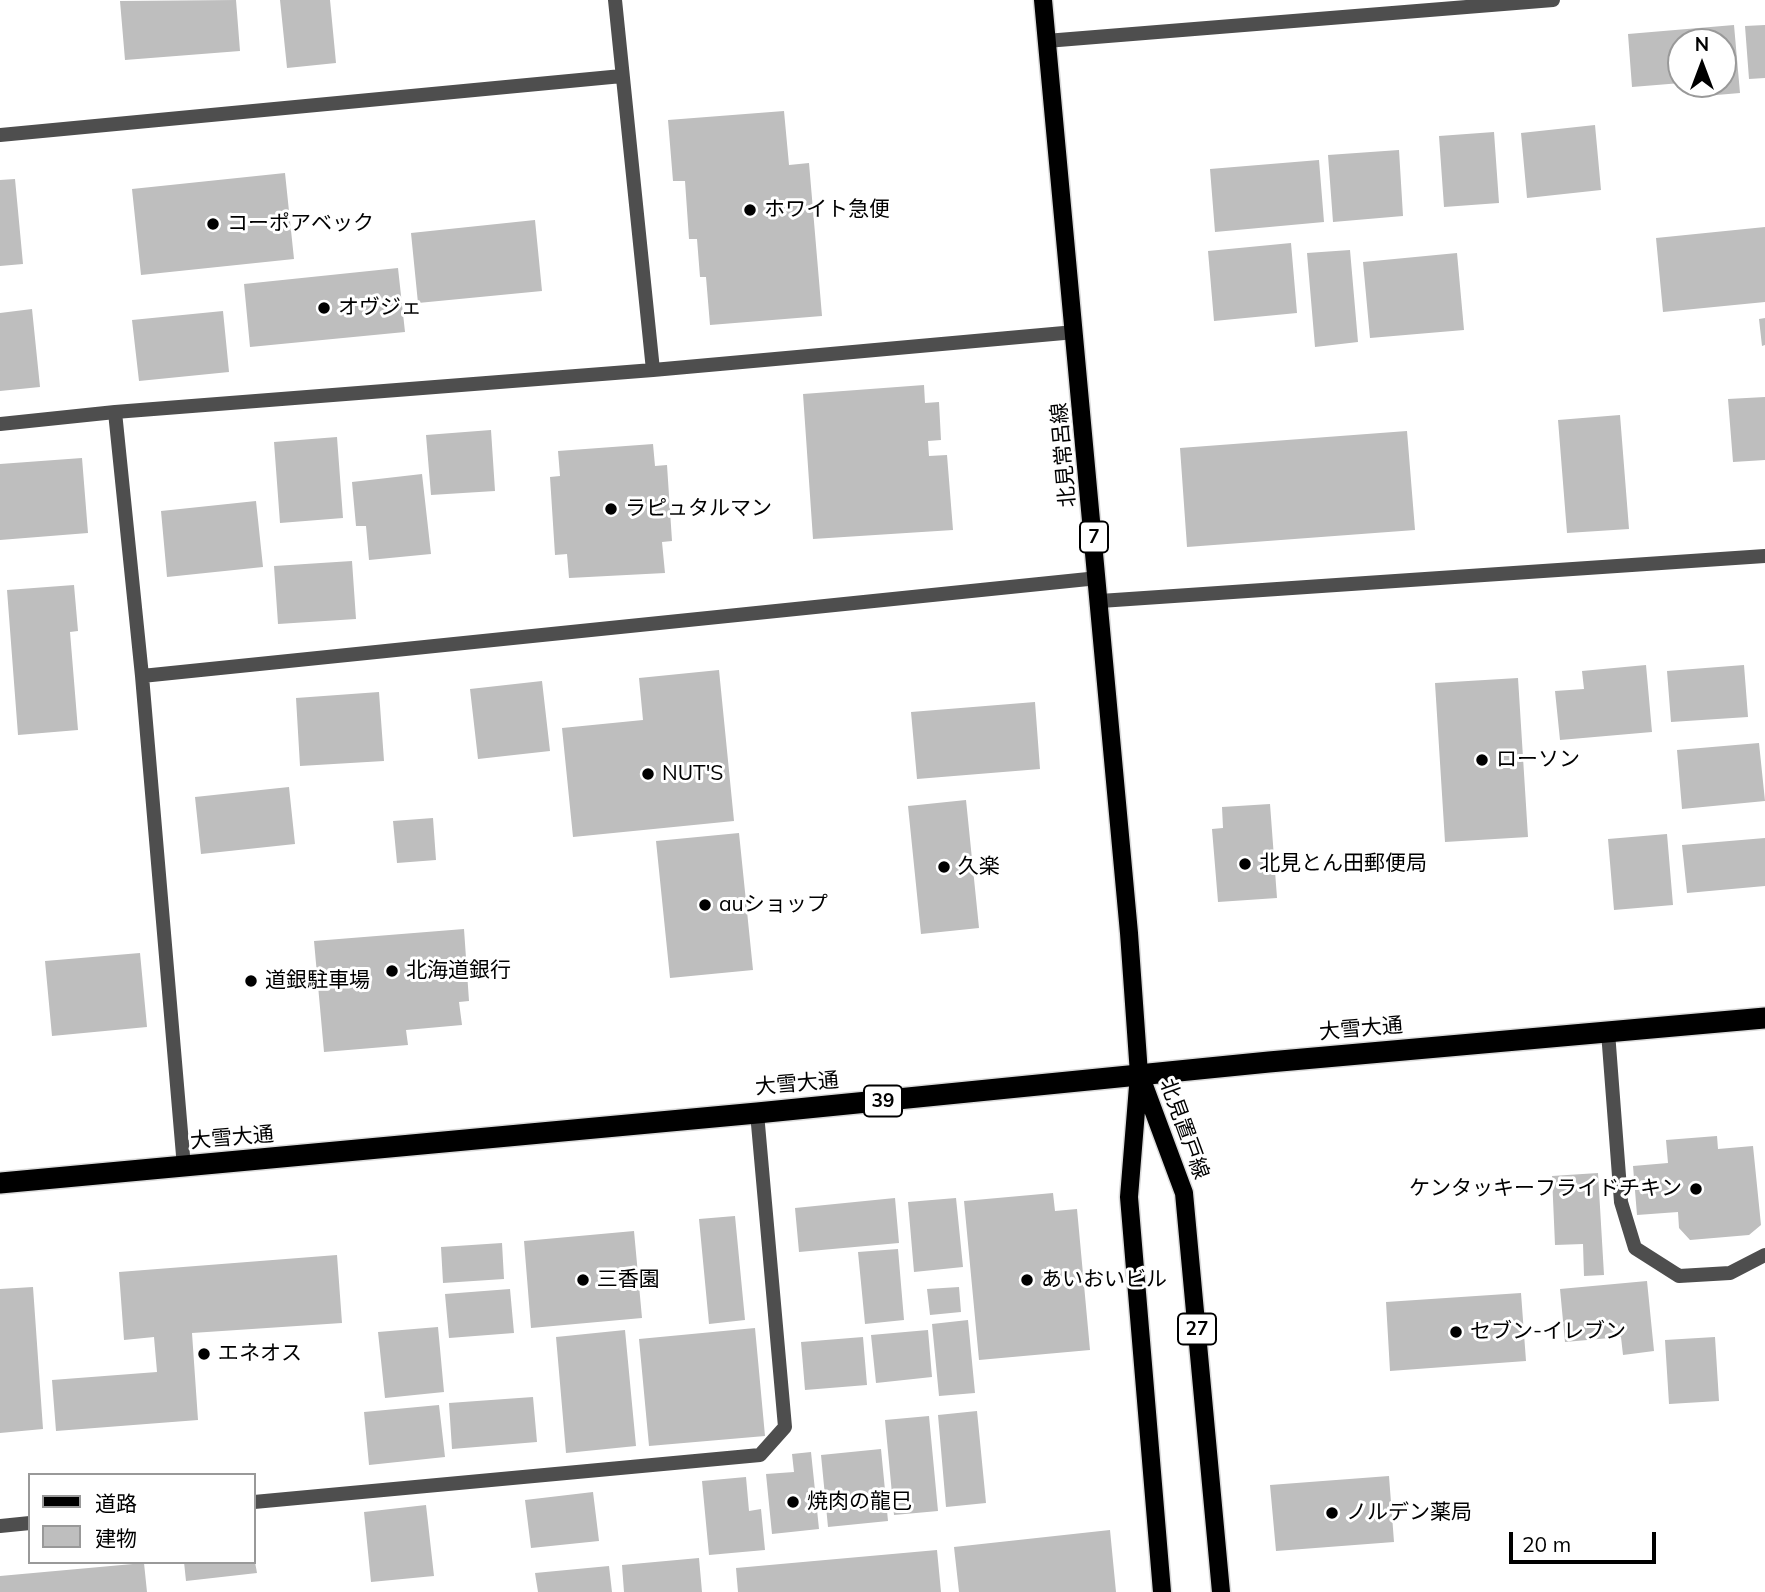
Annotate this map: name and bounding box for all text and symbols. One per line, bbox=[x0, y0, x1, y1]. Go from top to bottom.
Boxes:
north arrow bbox=[1667, 28, 1737, 98]
text: N bbox=[1695, 32, 1709, 56]
place label: ホワイト急便 bbox=[764, 197, 890, 223]
marker: ホワイト急便 bbox=[742, 202, 758, 218]
place label: コーポアベック bbox=[227, 211, 374, 237]
marker: コーポアベック bbox=[205, 216, 221, 232]
place label: オヴジェ bbox=[338, 295, 422, 321]
marker: オヴジェ bbox=[316, 300, 332, 316]
street label: 北見常呂線 bbox=[1047, 402, 1081, 508]
place label: ラピュタルマン bbox=[625, 496, 772, 522]
marker: ラピュタルマン bbox=[603, 501, 619, 517]
road number: 7 bbox=[1080, 522, 1108, 552]
place label: ローソン bbox=[1496, 747, 1580, 773]
marker: ローソン bbox=[1474, 752, 1490, 768]
place label: NUT'S bbox=[662, 761, 723, 787]
marker: NUT'S bbox=[640, 766, 656, 782]
place label: 北見とん田郵便局 bbox=[1259, 851, 1427, 877]
place label: 久楽 bbox=[958, 854, 1000, 880]
marker: 北見とん田郵便局 bbox=[1237, 856, 1253, 872]
marker: 久楽 bbox=[936, 859, 952, 875]
place label: auショップ bbox=[719, 892, 828, 918]
marker: auショップ bbox=[697, 897, 713, 913]
place label: 北海道銀行 bbox=[406, 958, 511, 984]
marker: 北海道銀行 bbox=[384, 963, 400, 979]
place label: 道銀駐車場 bbox=[265, 968, 370, 994]
marker: 道銀駐車場 bbox=[243, 973, 259, 989]
street label: 大雪大通 bbox=[1318, 1013, 1404, 1045]
street label: 大雪大通 bbox=[754, 1068, 840, 1100]
street label: 北見置戸線 bbox=[1154, 1075, 1214, 1183]
road number: 39 bbox=[864, 1086, 902, 1116]
street label: 大雪大通 bbox=[189, 1122, 275, 1154]
place label: ケンタッキーフライドチキン bbox=[1409, 1176, 1682, 1202]
marker: ケンタッキーフライドチキン bbox=[1688, 1181, 1704, 1197]
place label: 三香園 bbox=[597, 1267, 660, 1293]
place label: あいおいビル bbox=[1041, 1267, 1167, 1293]
marker: 三香園 bbox=[575, 1272, 591, 1288]
marker: あいおいビル bbox=[1019, 1272, 1035, 1288]
road number: 27 bbox=[1178, 1314, 1216, 1344]
place label: セブン-イレブン bbox=[1470, 1319, 1626, 1345]
marker: セブン-イレブン bbox=[1448, 1324, 1464, 1340]
place label: エネオス bbox=[218, 1341, 302, 1367]
marker: エネオス bbox=[196, 1346, 212, 1362]
legend bbox=[28, 1473, 256, 1564]
place label: 焼肉の龍巳 bbox=[807, 1489, 912, 1515]
text: 道路 bbox=[95, 1490, 137, 1516]
marker: 焼肉の龍巳 bbox=[785, 1494, 801, 1510]
place label: ノルデン薬局 bbox=[1346, 1500, 1472, 1526]
marker: ノルデン薬局 bbox=[1324, 1505, 1340, 1521]
scale bar bbox=[1513, 1518, 1660, 1562]
text: 建物 bbox=[95, 1525, 137, 1551]
text: 20 m bbox=[1522, 1531, 1571, 1557]

